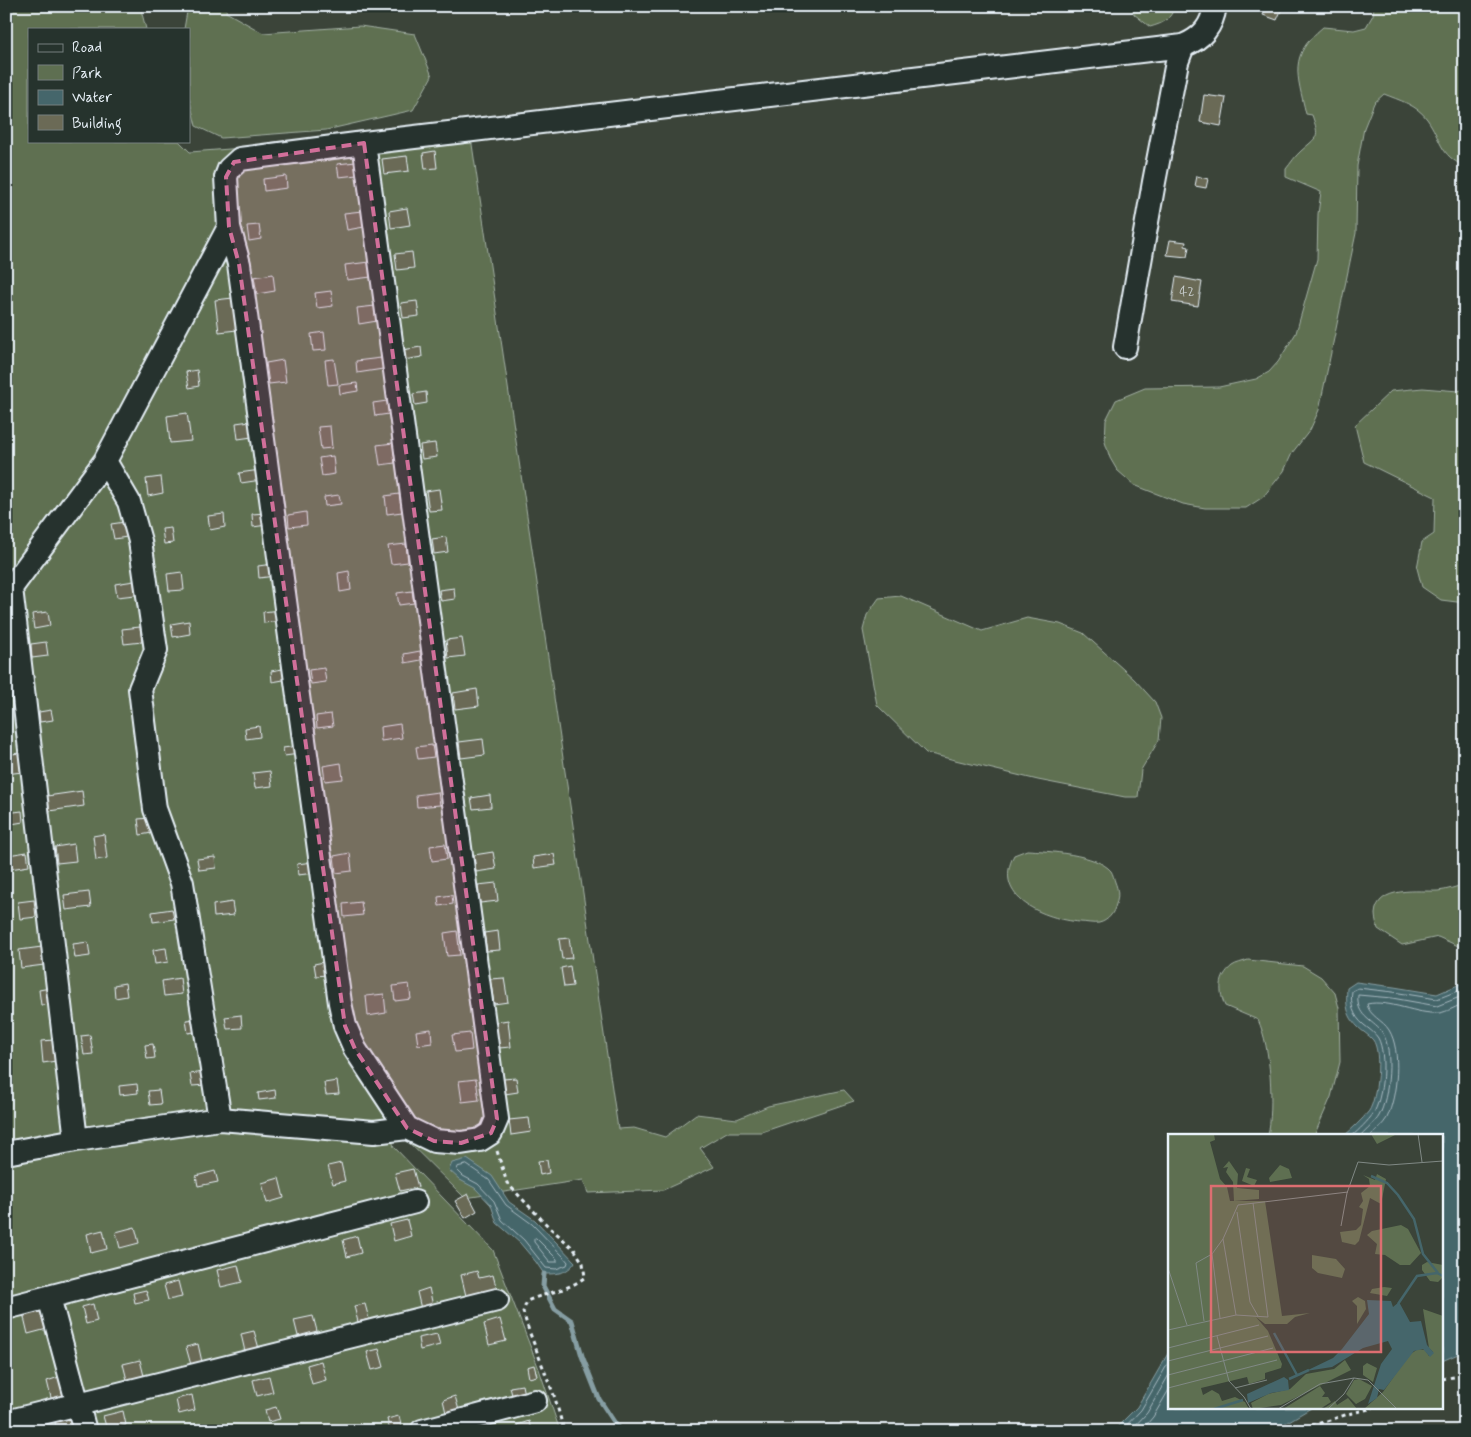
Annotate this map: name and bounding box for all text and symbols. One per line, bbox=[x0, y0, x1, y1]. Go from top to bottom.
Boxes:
legend bbox=[28, 28, 190, 142]
text: Road bbox=[72, 38, 102, 58]
text: Park bbox=[72, 64, 102, 84]
text: Water bbox=[72, 88, 112, 108]
text: Building bbox=[72, 114, 122, 135]
house number: 42 bbox=[1179, 283, 1195, 301]
inset map bbox=[1168, 1134, 1444, 1410]

